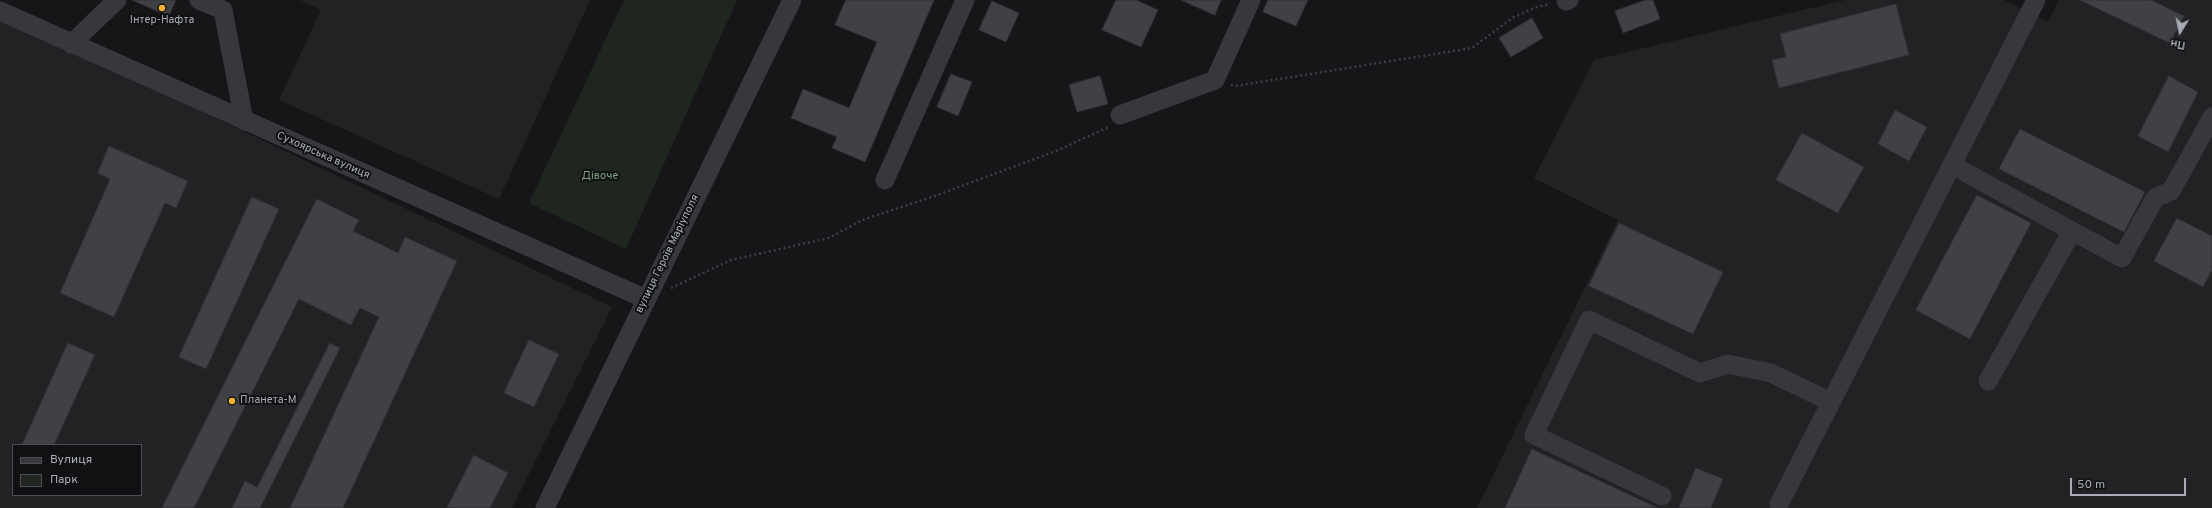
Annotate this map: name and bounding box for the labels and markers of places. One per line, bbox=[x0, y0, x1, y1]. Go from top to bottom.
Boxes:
marker: Інтер-Нафта bbox=[157, 3, 167, 13]
place label: Інтер-Нафта bbox=[130, 14, 194, 28]
place label: Планета-М bbox=[240, 394, 297, 408]
marker: Планета-М bbox=[227, 396, 237, 406]

